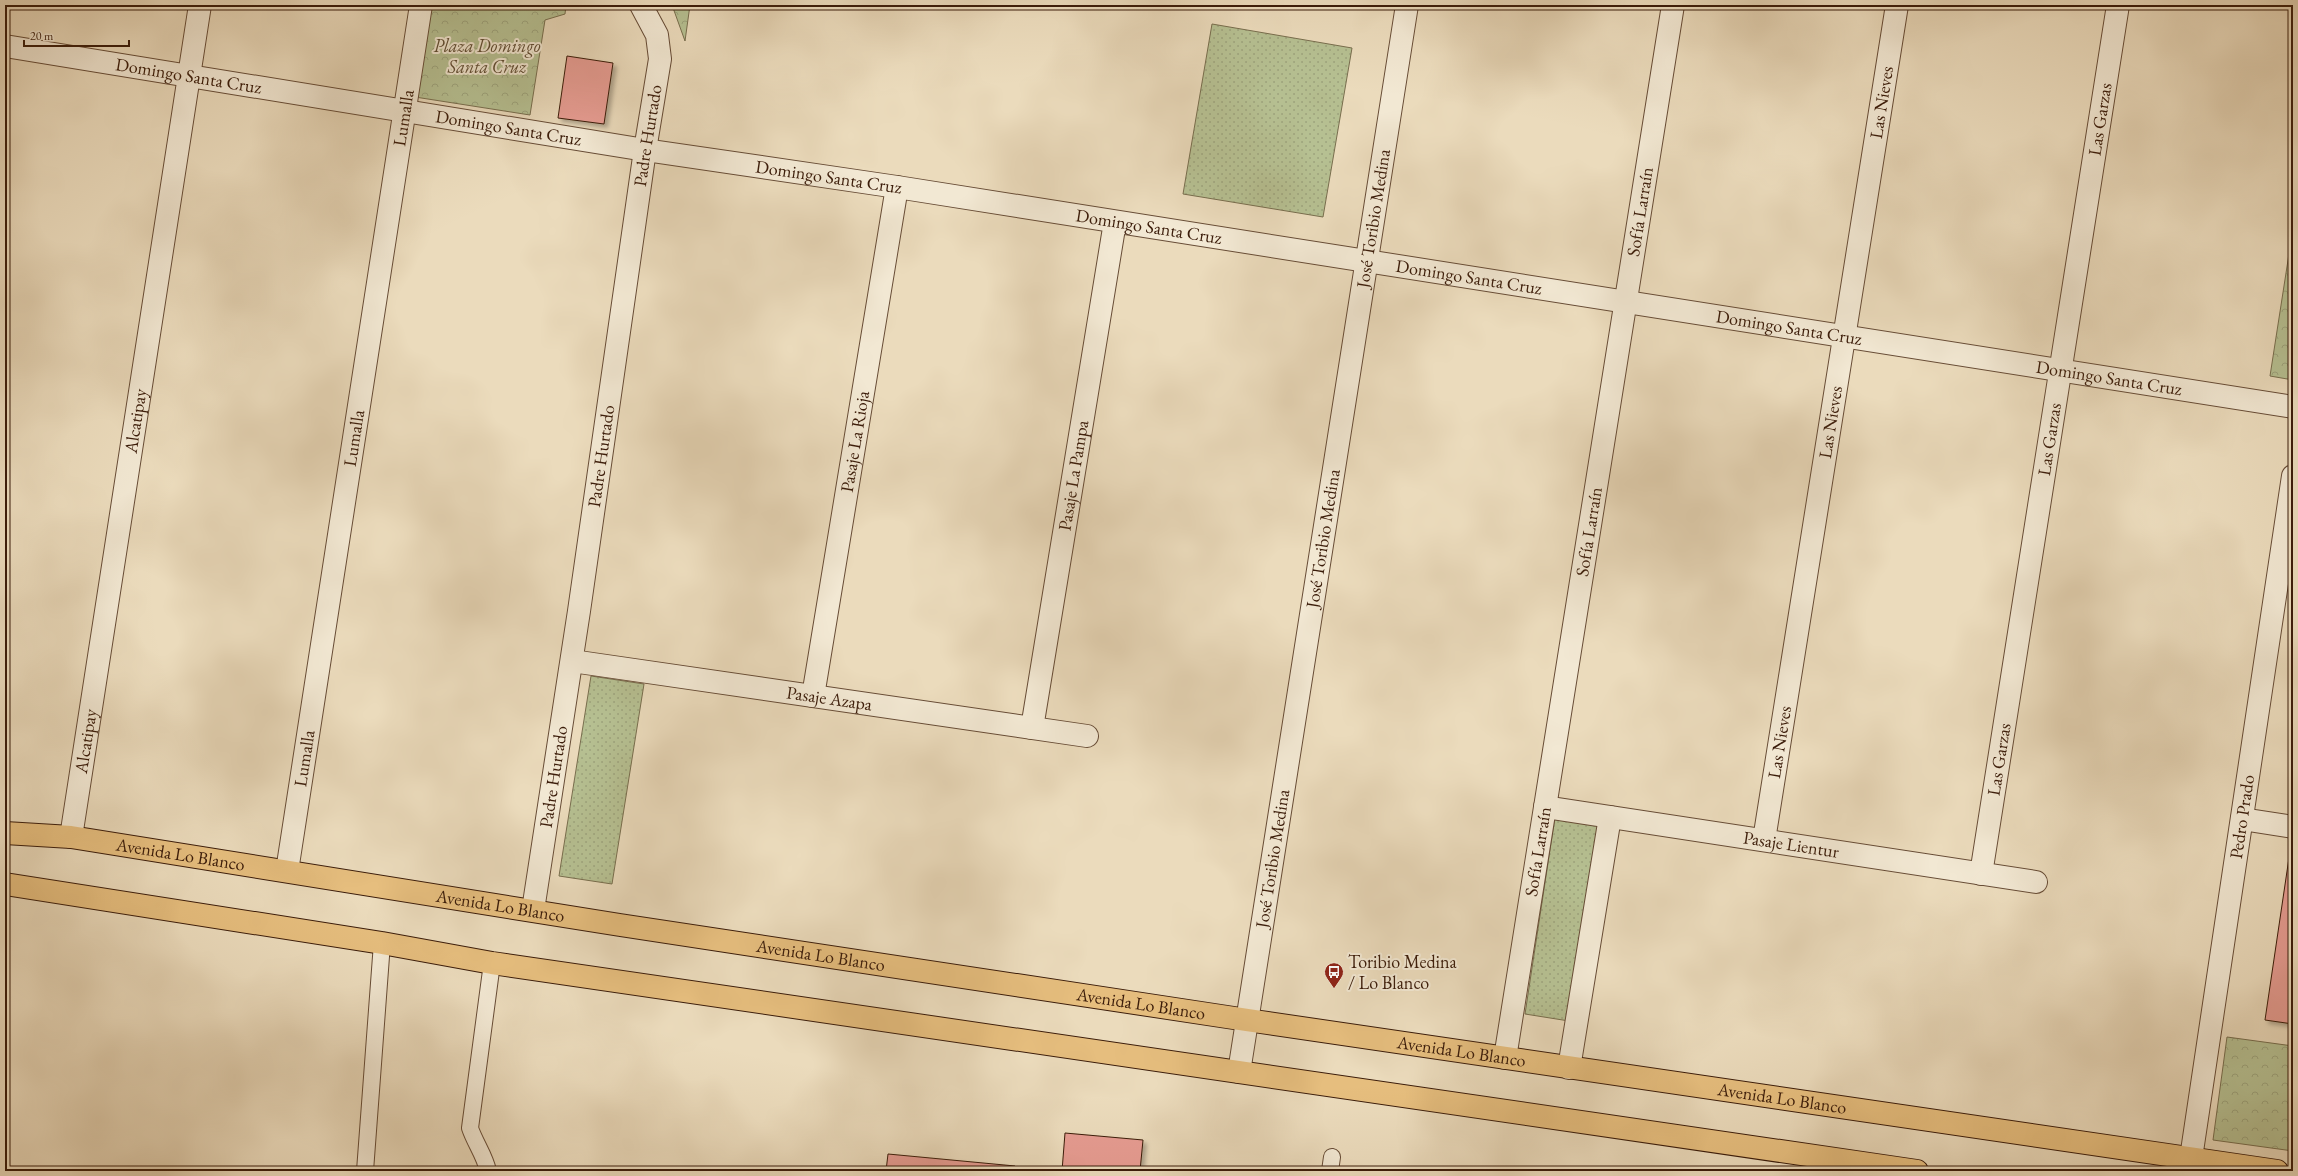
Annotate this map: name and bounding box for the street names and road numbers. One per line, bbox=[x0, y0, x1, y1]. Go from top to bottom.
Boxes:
street label: Domingo Santa Cruz bbox=[114, 52, 263, 99]
street label: Las Nieves bbox=[1864, 64, 1898, 140]
street label: Las Garzas bbox=[2082, 81, 2117, 157]
street label: Padre Hurtado bbox=[628, 83, 667, 188]
street label: Lumalla bbox=[387, 87, 419, 148]
street label: Domingo Santa Cruz bbox=[434, 104, 583, 151]
street label: José Toribio Medina bbox=[1350, 147, 1395, 291]
street label: Domingo Santa Cruz bbox=[754, 154, 904, 199]
street label: Sofía Larraín bbox=[1621, 165, 1658, 258]
street label: Domingo Santa Cruz bbox=[1074, 203, 1224, 249]
street label: Domingo Santa Cruz bbox=[1394, 254, 1544, 299]
street label: Domingo Santa Cruz bbox=[1714, 304, 1864, 350]
street label: Domingo Santa Cruz bbox=[2034, 355, 2184, 400]
street label: Las Nieves bbox=[1813, 384, 1847, 460]
street label: Alcatipay bbox=[119, 387, 151, 456]
street label: Pasaje La Rioja bbox=[835, 388, 874, 494]
street label: Las Garzas bbox=[2032, 401, 2066, 477]
street label: Padre Hurtado bbox=[582, 403, 619, 509]
street label: Lumalla bbox=[338, 407, 369, 468]
street label: Pasaje La Pampa bbox=[1053, 418, 1093, 532]
street label: José Toribio Medina bbox=[1300, 467, 1345, 612]
street label: Sofía Larraín bbox=[1570, 485, 1607, 578]
street label: Pasaje Azapa bbox=[785, 680, 874, 716]
street label: Las Nieves bbox=[1762, 704, 1796, 780]
street label: Alcatipay bbox=[69, 707, 102, 776]
street label: Las Garzas bbox=[1982, 721, 2016, 797]
street label: Padre Hurtado bbox=[534, 724, 572, 829]
street label: Lumalla bbox=[288, 728, 320, 788]
street label: Pedro Prado bbox=[2224, 773, 2259, 860]
street label: José Toribio Medina bbox=[1250, 787, 1294, 932]
street label: Sofía Larraín bbox=[1519, 805, 1556, 898]
street label: Pasaje Lientur bbox=[1742, 825, 1841, 863]
street label: Avenida Lo Blanco bbox=[114, 832, 247, 876]
street label: Avenida Lo Blanco bbox=[433, 884, 567, 927]
street label: Avenida Lo Blanco bbox=[754, 934, 887, 976]
street label: Avenida Lo Blanco bbox=[1074, 982, 1207, 1025]
street label: Avenida Lo Blanco bbox=[1394, 1030, 1528, 1072]
street label: Avenida Lo Blanco bbox=[1715, 1077, 1848, 1119]

